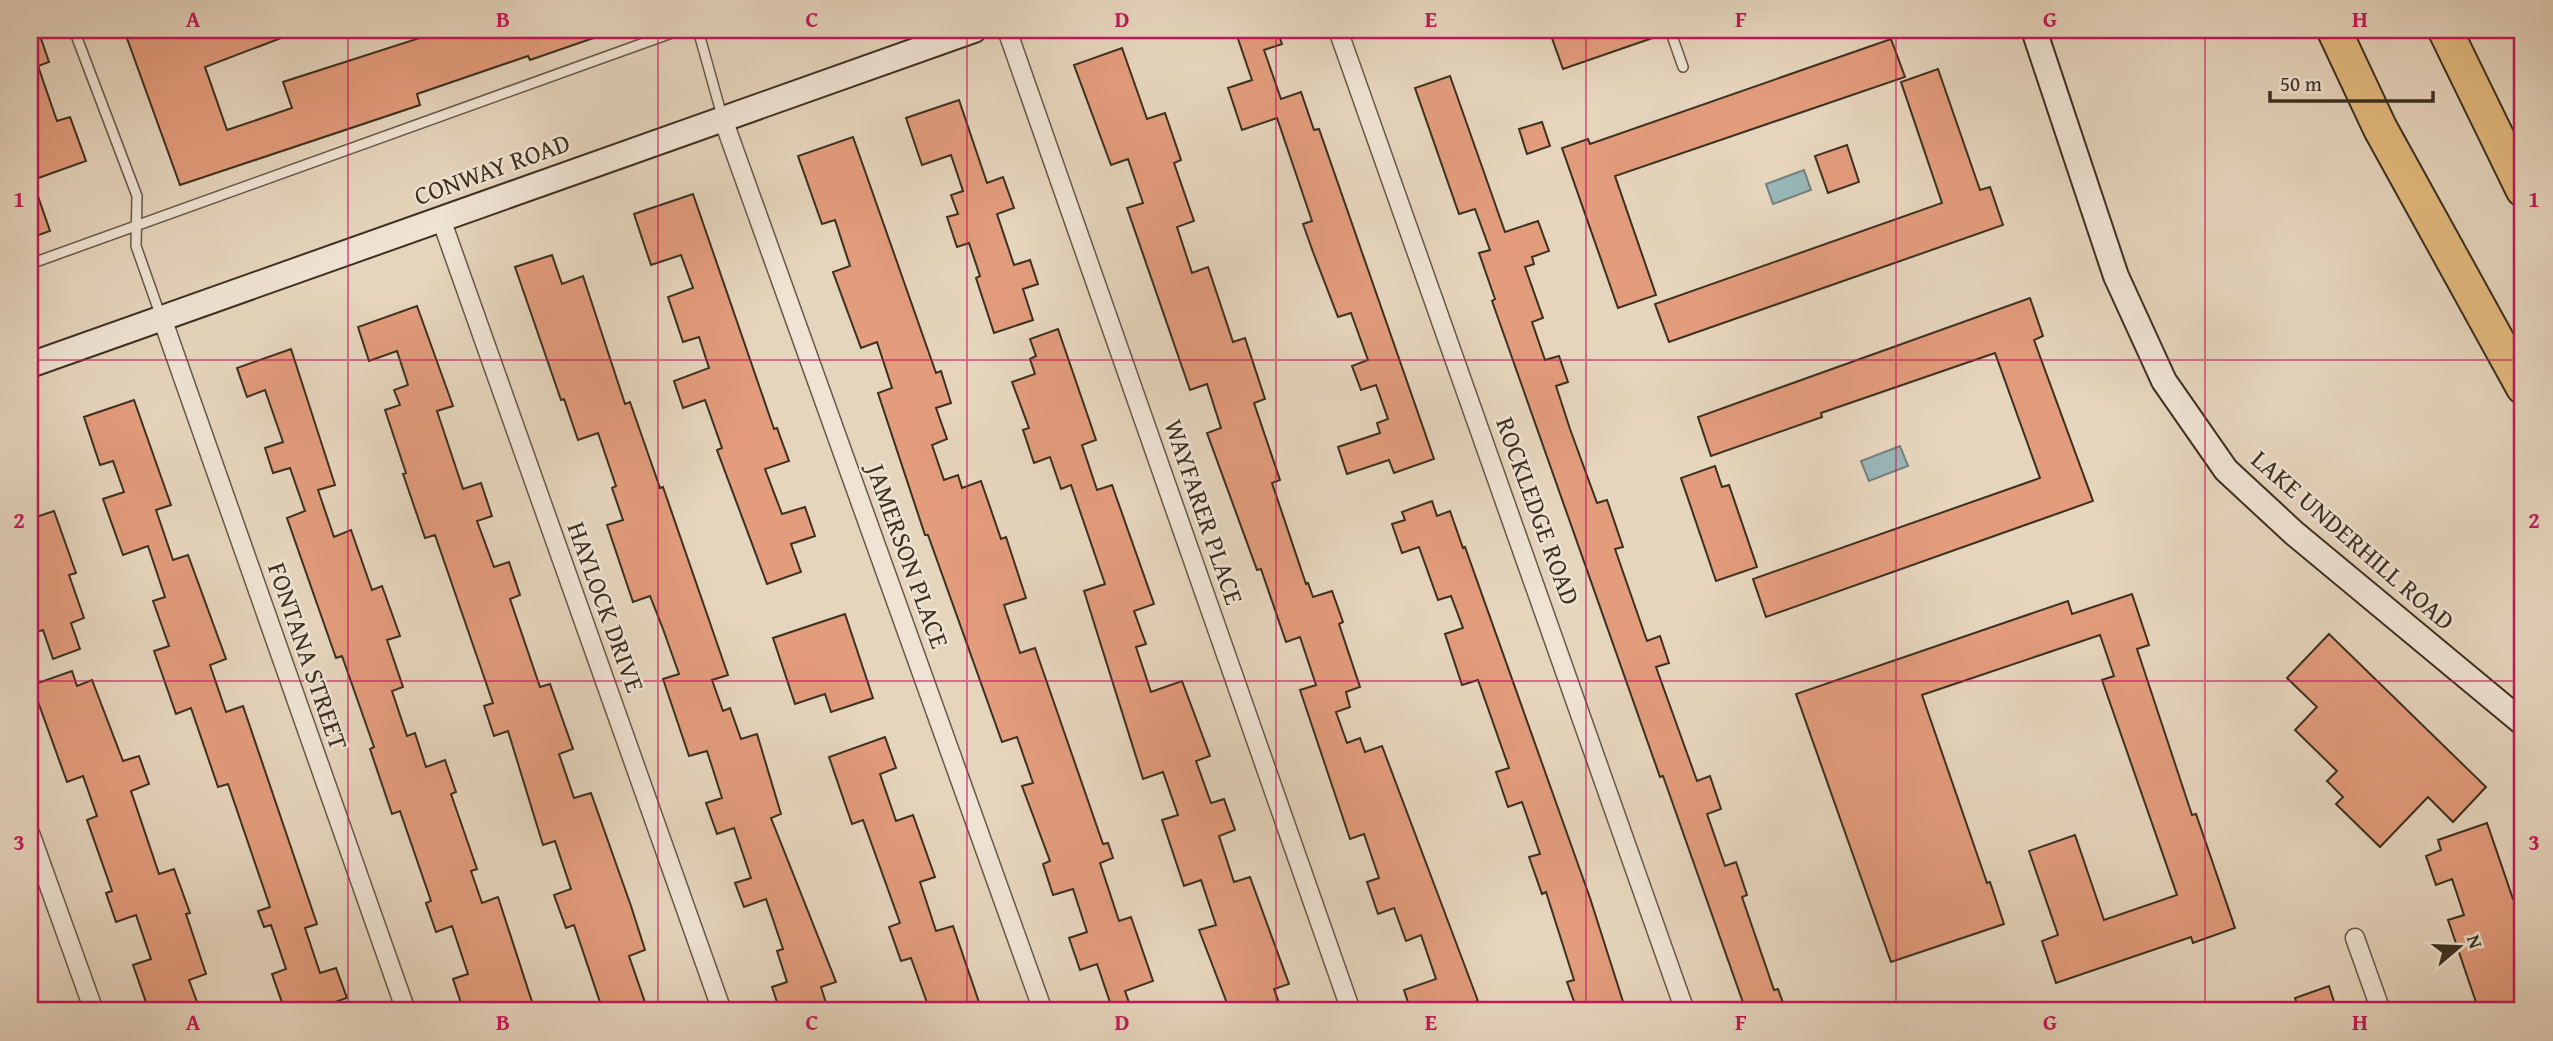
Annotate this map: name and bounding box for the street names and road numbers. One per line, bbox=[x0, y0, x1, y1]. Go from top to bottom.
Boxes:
street label: CONWAY ROAD bbox=[408, 122, 575, 215]
street label: ROCKLEDGE ROAD bbox=[1486, 411, 1591, 610]
street label: WAYFARER PLACE bbox=[1154, 414, 1254, 610]
street label: LAKE UNDERHILL ROAD bbox=[2243, 440, 2464, 639]
street label: JAMERSON PLACE bbox=[856, 455, 960, 654]
street label: HAYLOCK DRIVE bbox=[558, 516, 655, 698]
street label: FONTANA STREET bbox=[258, 557, 359, 755]

